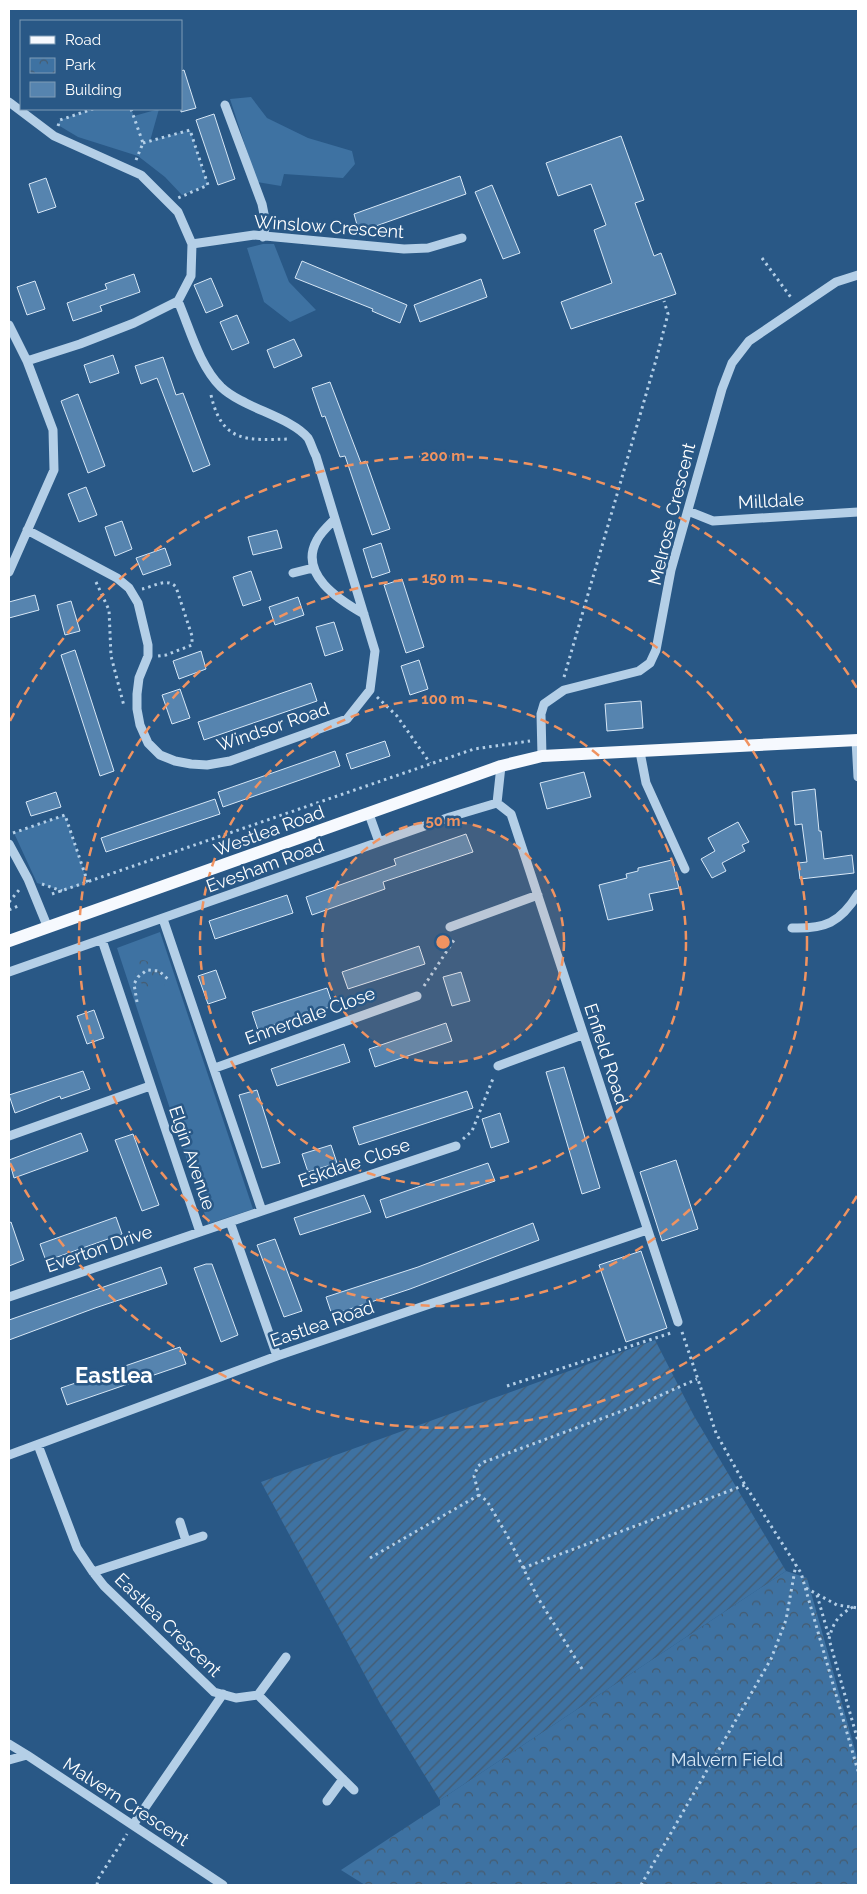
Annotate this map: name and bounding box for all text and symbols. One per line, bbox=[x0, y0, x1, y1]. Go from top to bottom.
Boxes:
legend bbox=[20, 20, 182, 110]
text: Road bbox=[65, 31, 101, 49]
text: Park bbox=[65, 56, 96, 74]
text: Building bbox=[65, 81, 122, 99]
street label: Winslow Crescent bbox=[253, 211, 405, 242]
street label: Melrose Crescent bbox=[644, 440, 699, 587]
text: 200 m bbox=[421, 447, 465, 465]
street label: Milldale bbox=[737, 488, 805, 513]
text: 150 m bbox=[422, 569, 464, 587]
text: 100 m bbox=[421, 690, 465, 708]
street label: Windsor Road bbox=[214, 697, 332, 756]
street label: Westlea Road bbox=[211, 801, 327, 860]
text: 50 m bbox=[425, 812, 461, 830]
street label: Evesham Road bbox=[203, 835, 327, 897]
centre of rings bbox=[434, 933, 452, 951]
street label: Ennerdale Close bbox=[242, 982, 378, 1049]
street label: Enfield Road bbox=[580, 1001, 633, 1107]
street label: Elgin Avenue bbox=[165, 1103, 220, 1213]
street label: Eskdale Close bbox=[295, 1133, 413, 1191]
street label: Everton Drive bbox=[43, 1220, 155, 1277]
street label: Eastlea Road bbox=[267, 1296, 377, 1351]
district label: Eastlea bbox=[75, 1362, 153, 1388]
street label: Eastlea Crescent bbox=[111, 1569, 226, 1681]
park label: Malvern Field bbox=[671, 1749, 783, 1770]
street label: Malvern Crescent bbox=[59, 1753, 193, 1850]

